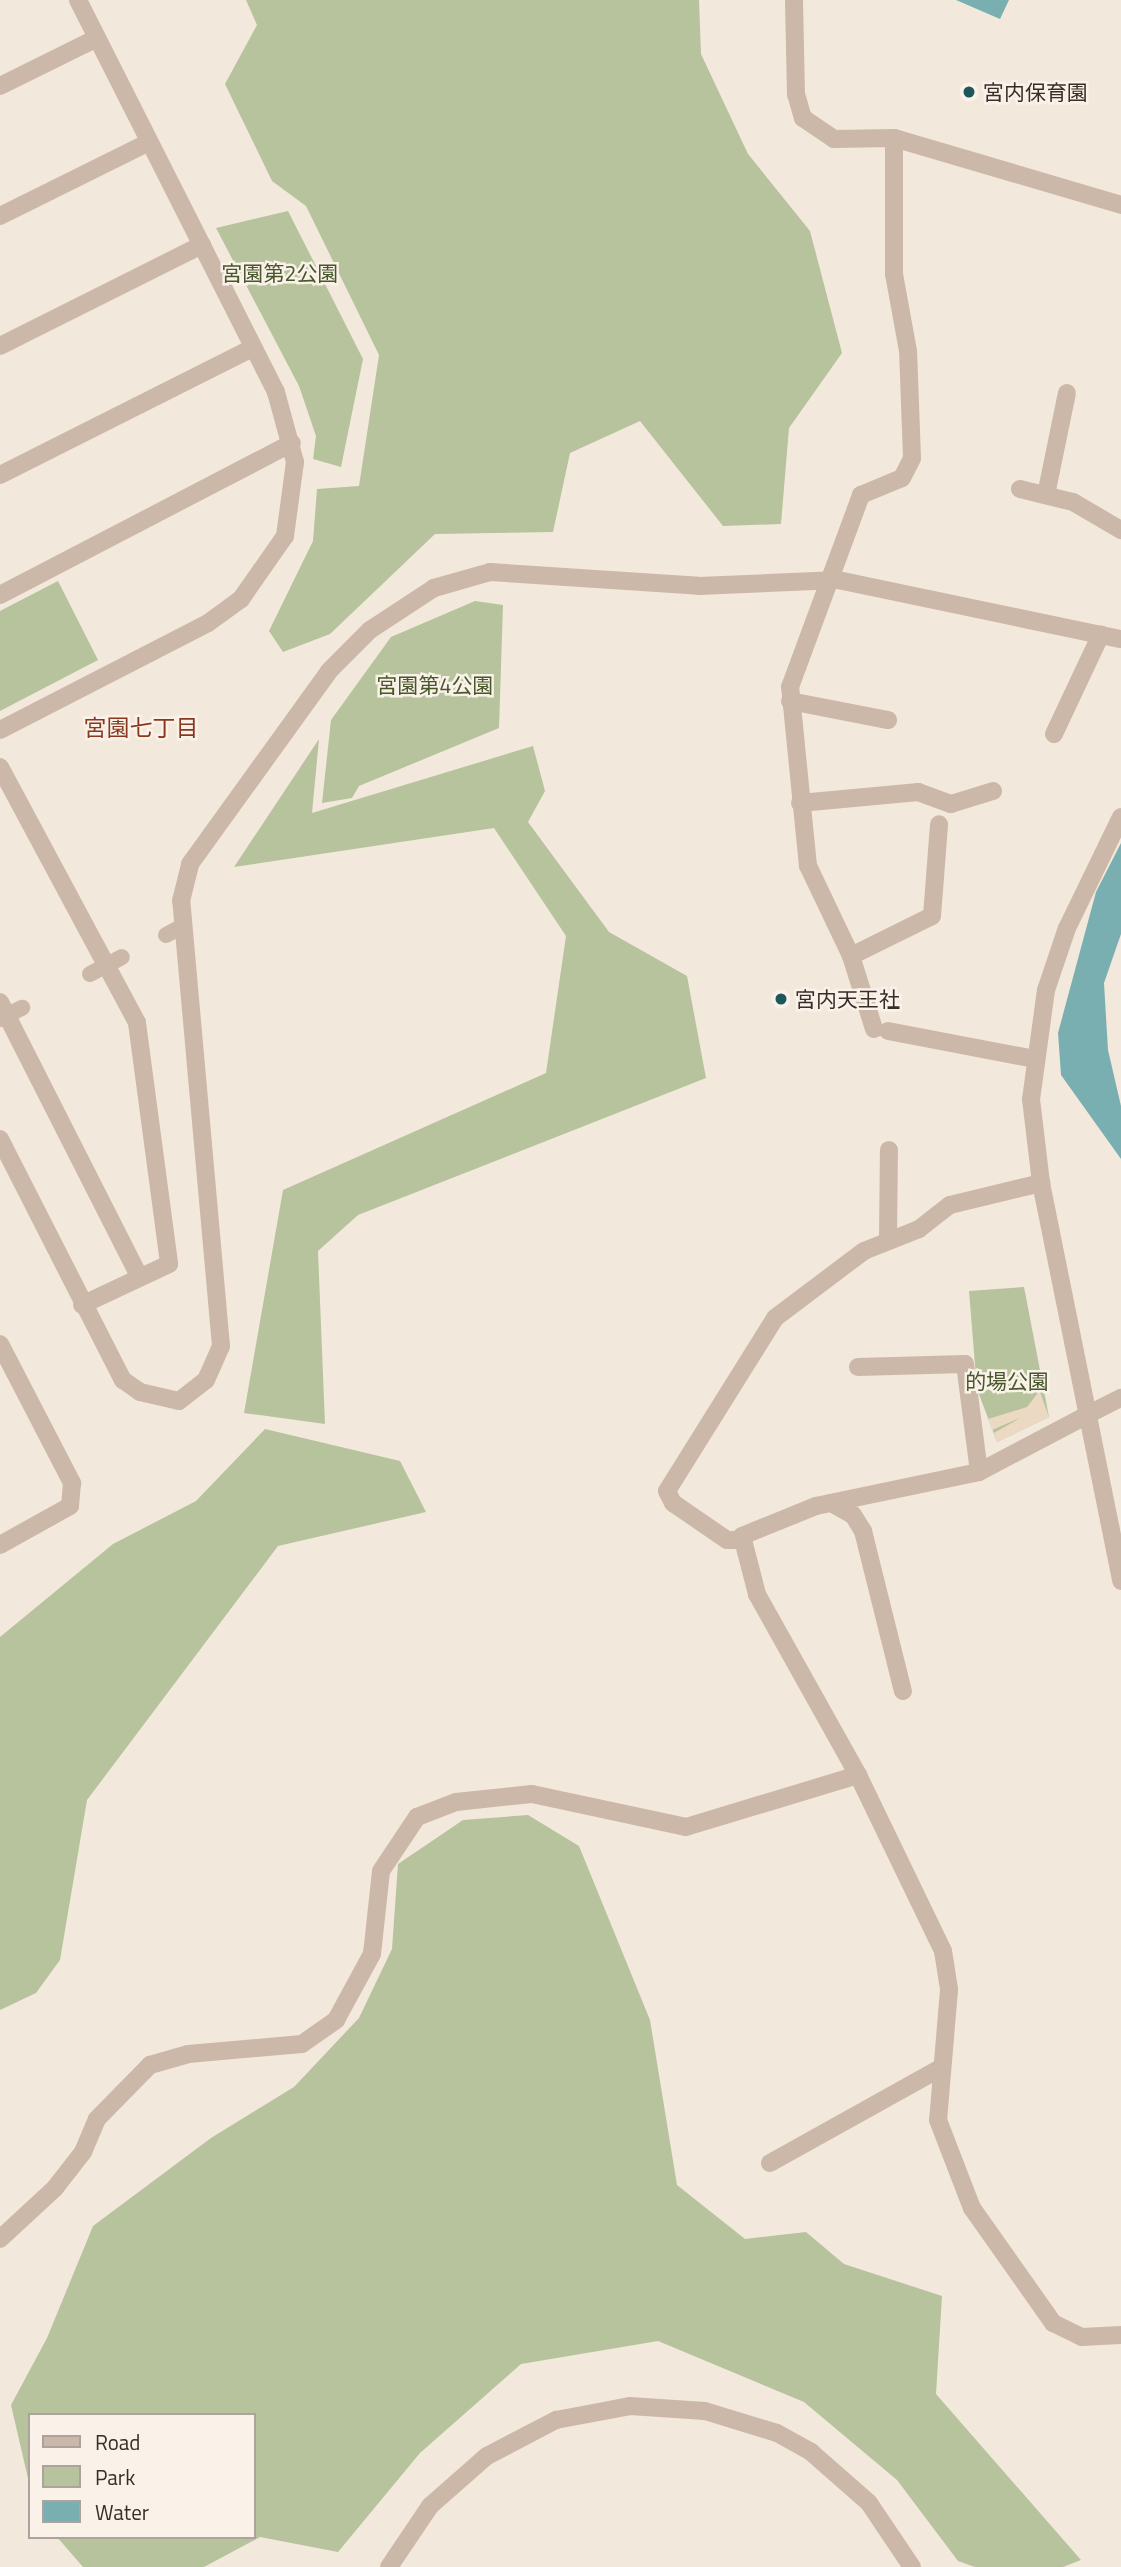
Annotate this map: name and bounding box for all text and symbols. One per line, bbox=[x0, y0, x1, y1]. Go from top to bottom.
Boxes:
place label: 宮内保育園 bbox=[983, 79, 1088, 105]
marker: 宮内保育園 bbox=[961, 84, 977, 100]
park label: 宮園第2公園 bbox=[222, 260, 338, 286]
park label: 宮園第4公園 bbox=[377, 672, 493, 698]
district label: 宮園七丁目 bbox=[84, 714, 198, 742]
place label: 宮内天王社 bbox=[795, 986, 900, 1012]
marker: 宮内天王社 bbox=[773, 991, 789, 1007]
park label: 的場公園 bbox=[965, 1368, 1049, 1394]
legend bbox=[28, 2413, 256, 2539]
text: Road bbox=[95, 2426, 140, 2458]
text: Park bbox=[95, 2461, 135, 2493]
text: Water bbox=[95, 2496, 149, 2528]

